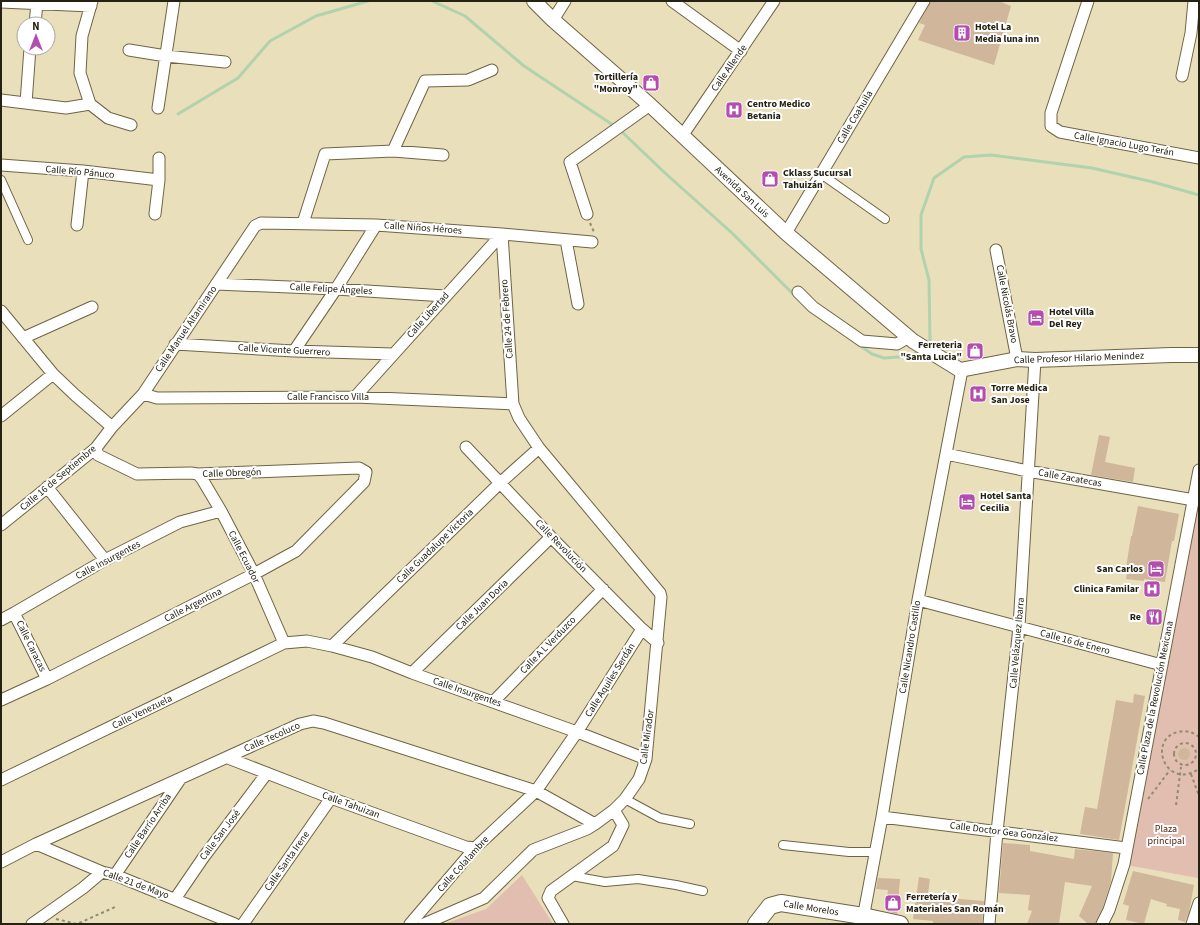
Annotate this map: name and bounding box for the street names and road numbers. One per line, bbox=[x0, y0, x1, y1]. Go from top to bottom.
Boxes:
street label: Calle Allende bbox=[708, 42, 750, 94]
street label: Calle Coahuila bbox=[834, 88, 876, 146]
street label: Calle Ignacio Lugo Terán bbox=[1073, 128, 1175, 160]
street label: Calle Río Pánuco bbox=[45, 162, 115, 182]
street label: Avenida San Luis bbox=[712, 163, 772, 221]
street label: Calle Niños Héroes bbox=[383, 218, 463, 238]
street label: Calle Nicolás Bravo bbox=[993, 264, 1021, 344]
street label: Calle 24 de Febrero bbox=[497, 279, 517, 359]
street label: Calle Felipe Ángeles bbox=[289, 280, 373, 298]
street label: Calle Manuel Altamirano bbox=[152, 283, 220, 375]
street label: Calle Libertad bbox=[403, 289, 453, 341]
street label: Calle Vicente Guerrero bbox=[237, 341, 331, 359]
street label: Calle Profesor Hilario Menindez bbox=[1014, 349, 1144, 367]
street label: Calle Francisco Villa bbox=[287, 390, 369, 404]
street label: Calle 16 de Septiembre bbox=[17, 442, 99, 514]
street label: Calle Obregón bbox=[202, 465, 262, 481]
street label: Calle Zacatecas bbox=[1037, 466, 1103, 490]
street label: Calle Guadalupe Victoria bbox=[393, 505, 477, 587]
street label: Calle Revolución bbox=[532, 516, 590, 576]
street label: Calle Ecuador bbox=[225, 528, 264, 586]
street label: Calle Insurgentes bbox=[73, 537, 143, 583]
street label: Calle Juan Doria bbox=[453, 576, 511, 634]
street label: Calle Argentina bbox=[162, 584, 224, 626]
street label: Calle Velázquez Ibarra bbox=[1006, 597, 1028, 689]
street label: Calle Nicandro Castillo bbox=[896, 599, 924, 695]
street label: Calle A L Verduzco bbox=[517, 613, 579, 677]
street label: Calle Caracas bbox=[13, 618, 49, 674]
street label: Calle Plaza de la Revolución Mexicana bbox=[1133, 620, 1177, 776]
street label: Calle 16 de Enero bbox=[1039, 626, 1111, 658]
street label: Calle Aquiles Serdán bbox=[582, 640, 638, 720]
street label: Calle Insurgentes bbox=[431, 674, 503, 710]
street label: Calle Venezuela bbox=[110, 691, 174, 733]
street label: Calle Mirador bbox=[636, 708, 658, 765]
street label: Calle Tecoluco bbox=[242, 718, 302, 756]
street label: Calle Tahuizan bbox=[320, 788, 382, 822]
street label: Calle Barrio Arriba bbox=[121, 791, 175, 861]
street label: Calle San José bbox=[196, 807, 244, 863]
street label: Calle Doctor Gea González bbox=[949, 818, 1059, 846]
street label: Calle Santa Irene bbox=[261, 828, 313, 894]
street label: Calle Colalambre bbox=[434, 833, 492, 895]
street label: Calle 21 de Mayo bbox=[101, 866, 171, 902]
street label: Calle Morelos bbox=[782, 897, 840, 919]

